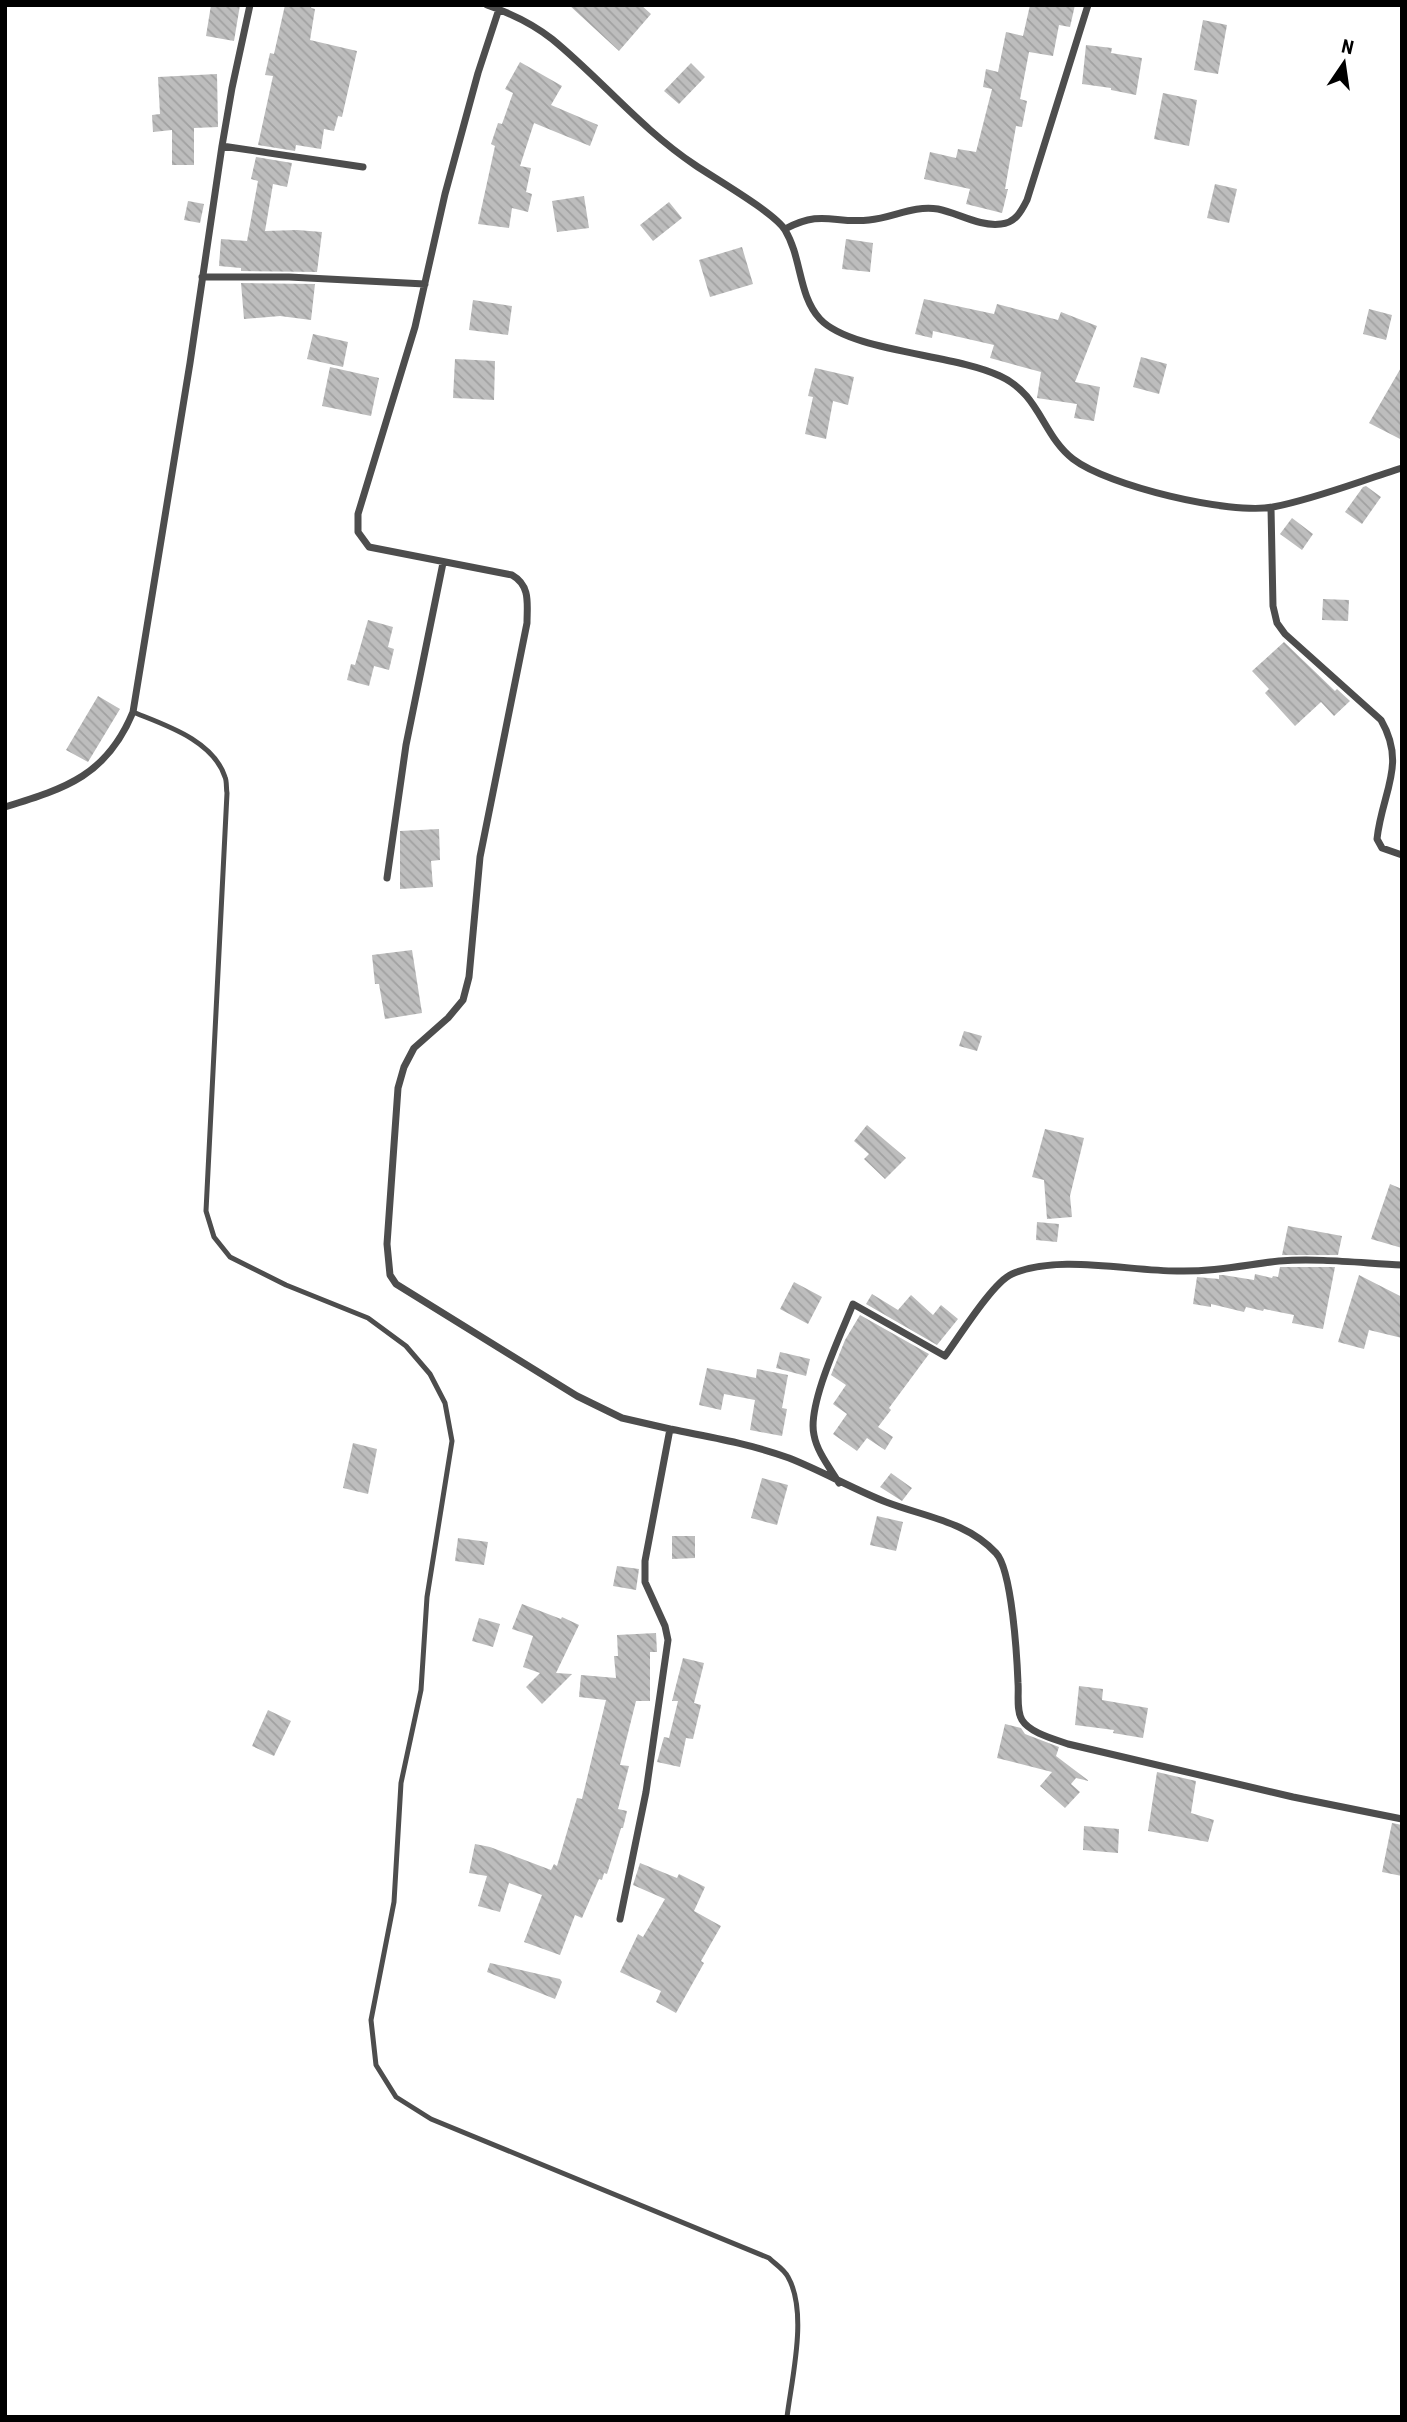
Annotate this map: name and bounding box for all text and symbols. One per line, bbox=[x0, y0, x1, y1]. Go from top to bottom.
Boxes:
north arrow bbox=[1309, 28, 1379, 98]
text: N bbox=[1339, 34, 1356, 59]

